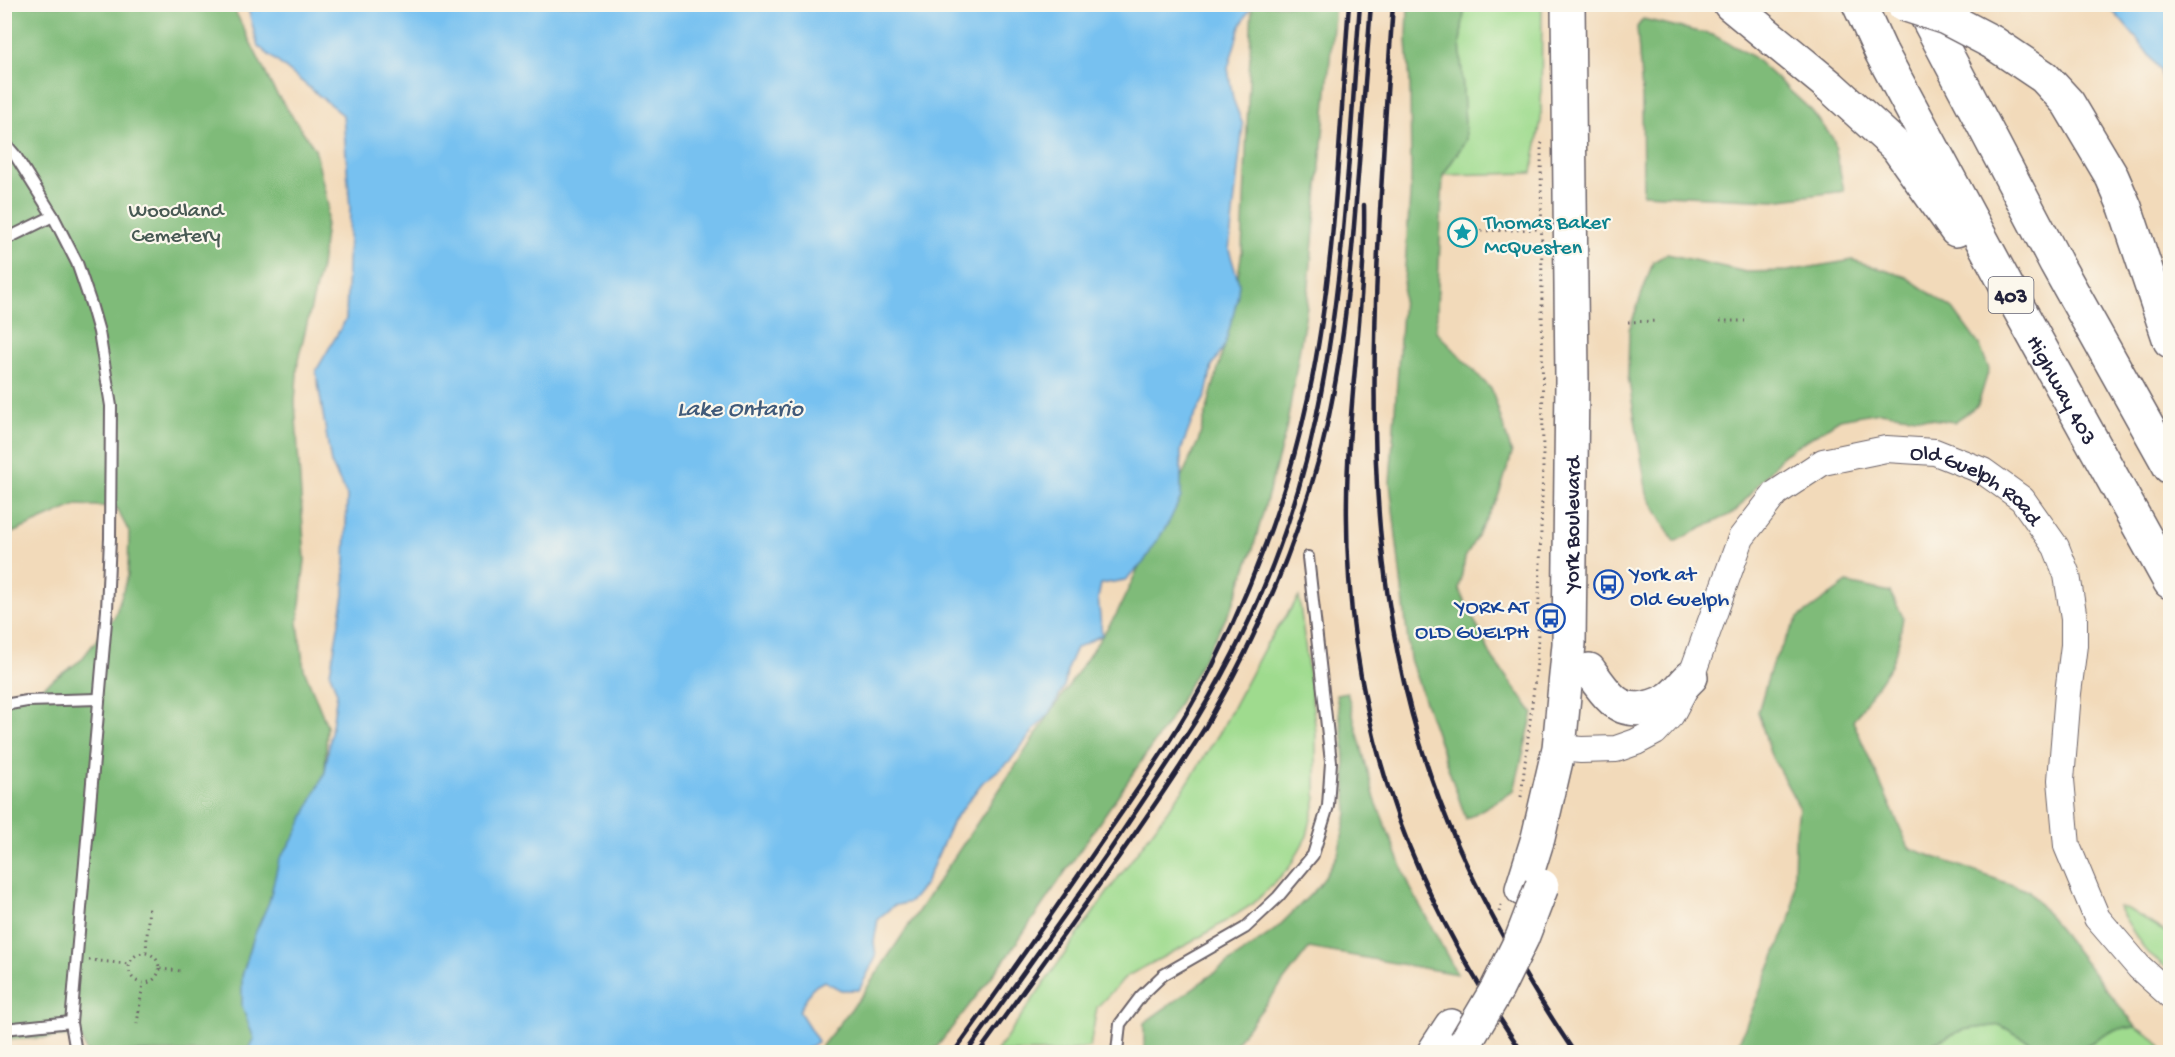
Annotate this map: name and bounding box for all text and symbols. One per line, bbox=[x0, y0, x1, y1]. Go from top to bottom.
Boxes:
park label: Woodland Cemetery bbox=[129, 199, 226, 250]
place label: Thomas Baker McQuesten bbox=[1482, 211, 1611, 262]
place icon: Thomas Baker McQuesten bbox=[1447, 217, 1479, 249]
road number: 403 bbox=[1988, 277, 2034, 313]
street label: Highway 403 bbox=[2019, 332, 2101, 450]
water label: Lake Ontario bbox=[677, 396, 805, 425]
street label: Old Guelph Road bbox=[1909, 442, 2047, 534]
street label: York Boulevard bbox=[1561, 454, 1588, 595]
place label: York at Old Guelph bbox=[1628, 563, 1729, 614]
bus stop icon: York at Old Guelph bbox=[1593, 569, 1625, 601]
place label: YORK AT OLD GUELPH bbox=[1415, 596, 1531, 647]
bus stop icon: YORK AT OLD GUELPH bbox=[1534, 602, 1566, 634]

